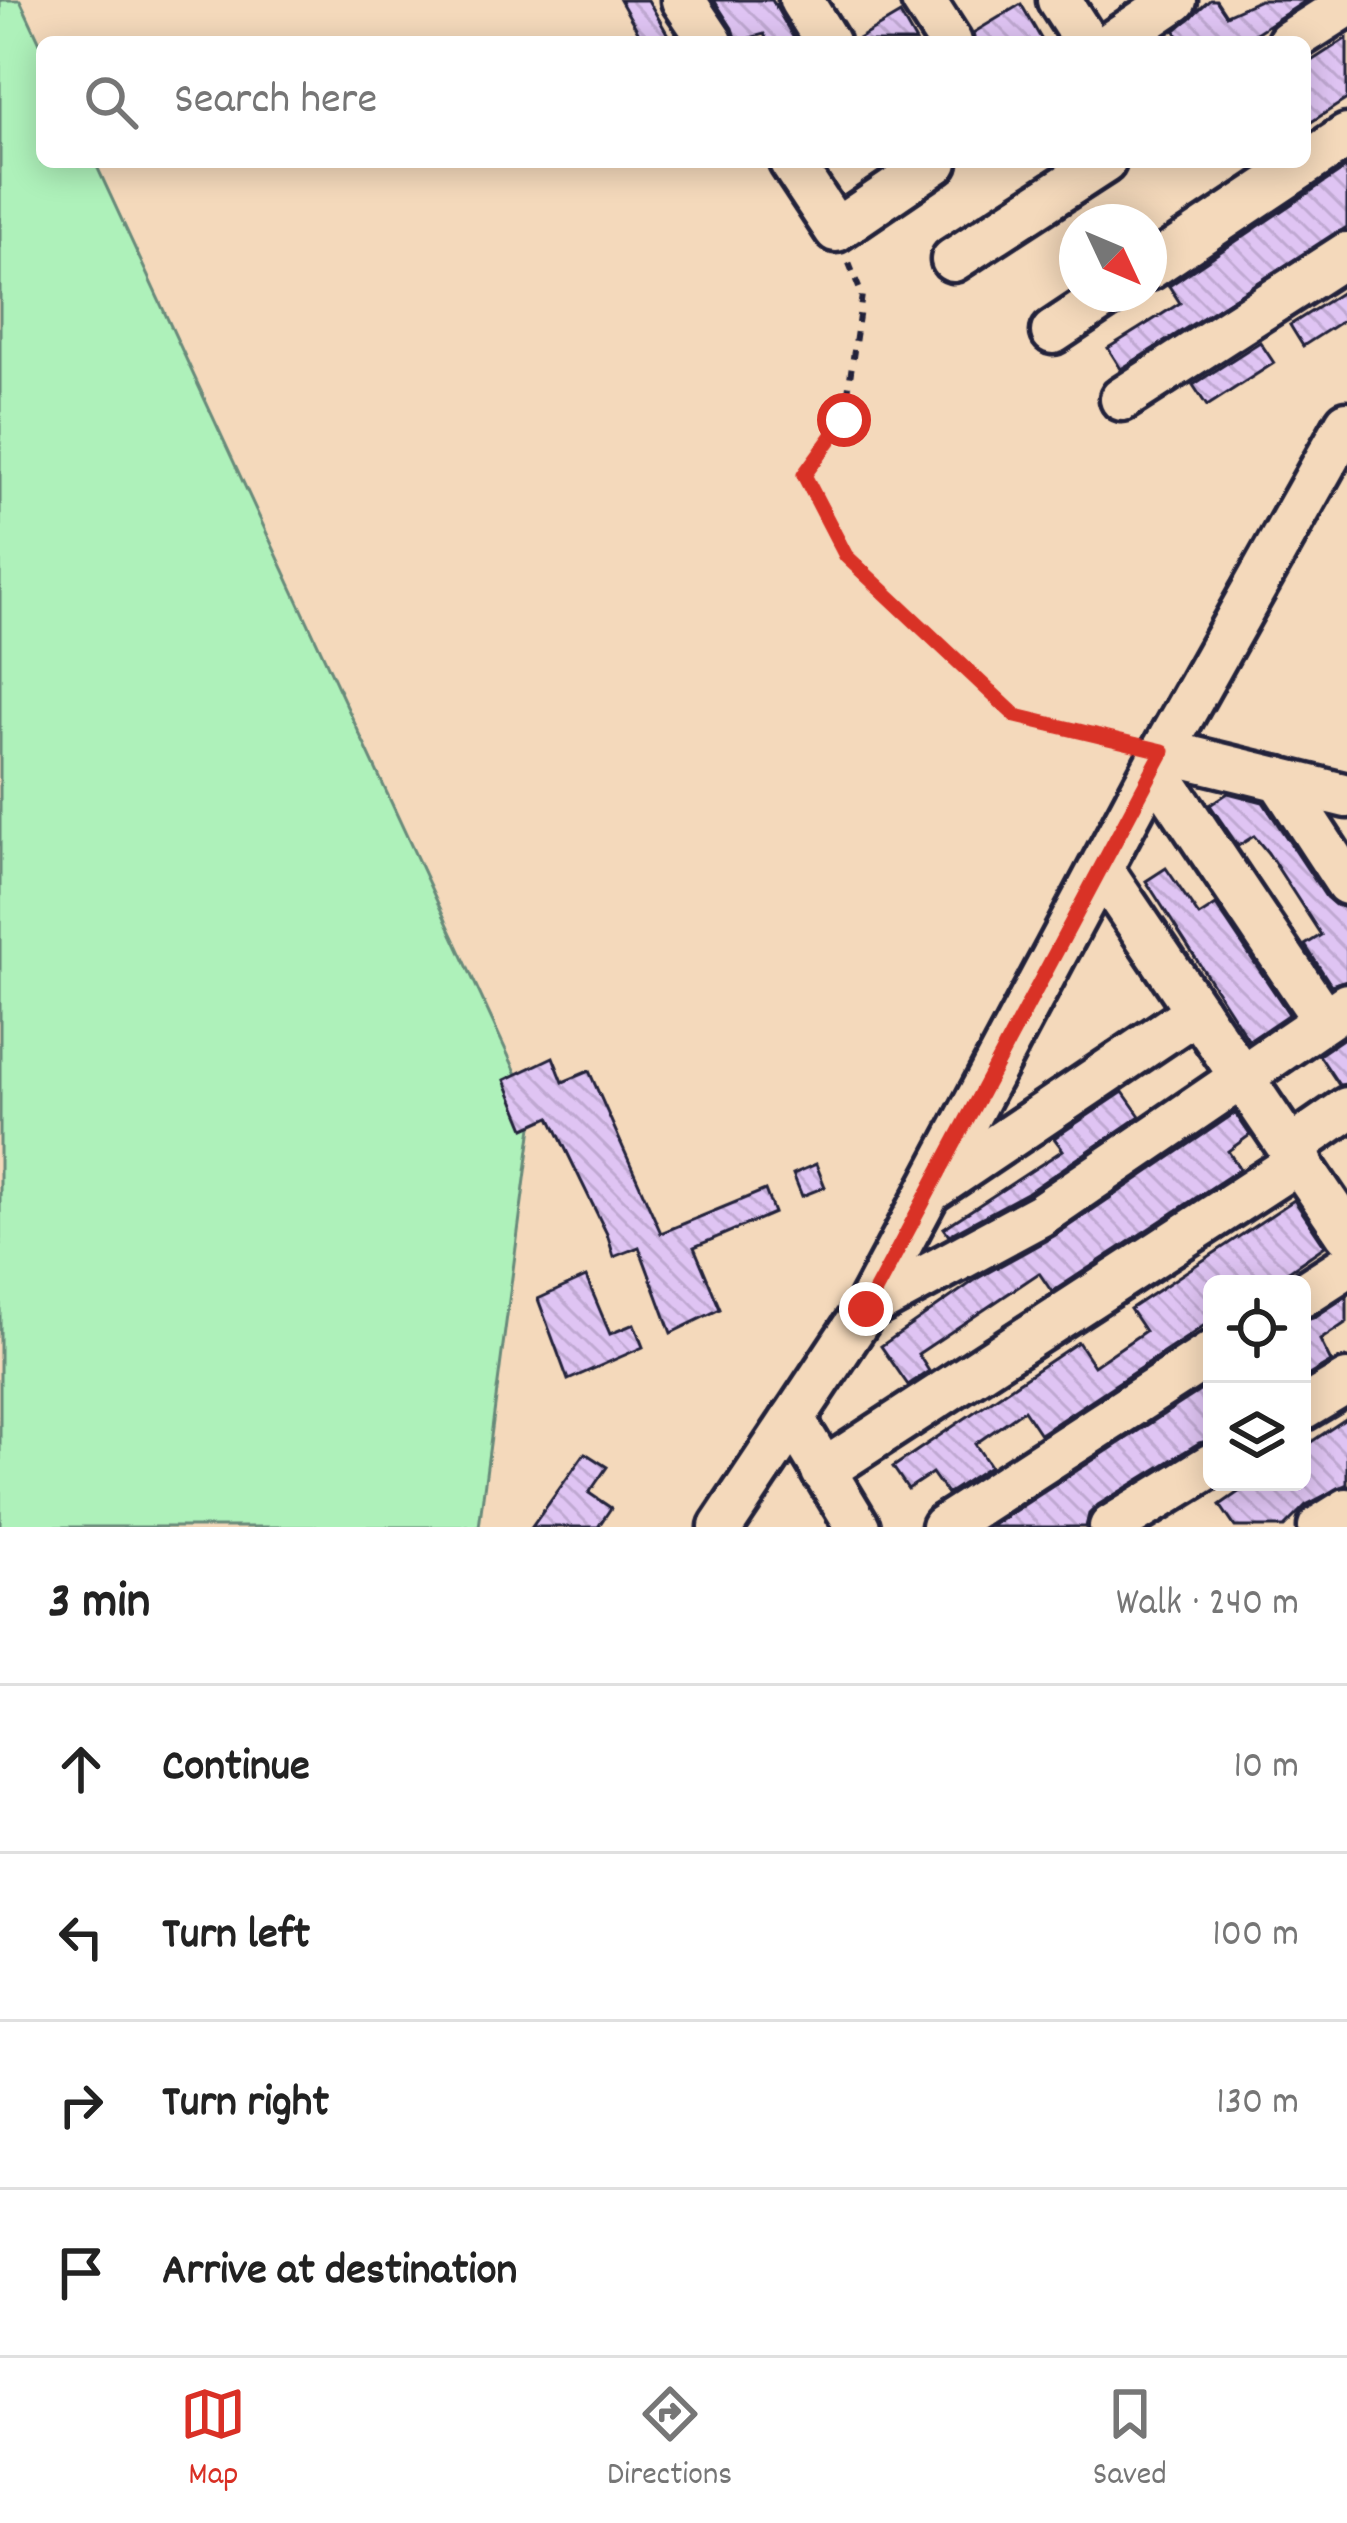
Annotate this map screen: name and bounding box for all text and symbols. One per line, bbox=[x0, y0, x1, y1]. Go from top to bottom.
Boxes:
search box bbox=[36, 36, 1311, 168]
icon: search bbox=[78, 69, 144, 135]
text: Search here bbox=[174, 70, 377, 134]
north arrow bbox=[1059, 204, 1167, 312]
route start bbox=[817, 393, 871, 447]
map controls bbox=[1203, 1275, 1311, 1491]
button: locate bbox=[1203, 1275, 1311, 1383]
route end bbox=[839, 1282, 893, 1336]
button: layers bbox=[1203, 1383, 1311, 1491]
text: 3 min bbox=[48, 1569, 150, 1641]
text: Walk · 240 m bbox=[1116, 1578, 1299, 1633]
icon: ahead bbox=[48, 1736, 114, 1802]
text: Continue bbox=[162, 1737, 310, 1801]
text: 10 m bbox=[1233, 1741, 1299, 1796]
icon: left bbox=[48, 1904, 114, 1970]
text: Turn left bbox=[162, 1905, 310, 1969]
text: 100 m bbox=[1212, 1909, 1299, 1964]
icon: right bbox=[48, 2072, 114, 2138]
text: Turn right bbox=[162, 2073, 329, 2137]
text: 130 m bbox=[1216, 2077, 1299, 2132]
icon: arrive bbox=[48, 2240, 114, 2306]
text: Arrive at destination bbox=[162, 2241, 517, 2305]
tab: Map bbox=[180, 2381, 246, 2500]
tab: Directions bbox=[607, 2381, 732, 2500]
tab: Saved bbox=[1093, 2381, 1167, 2500]

